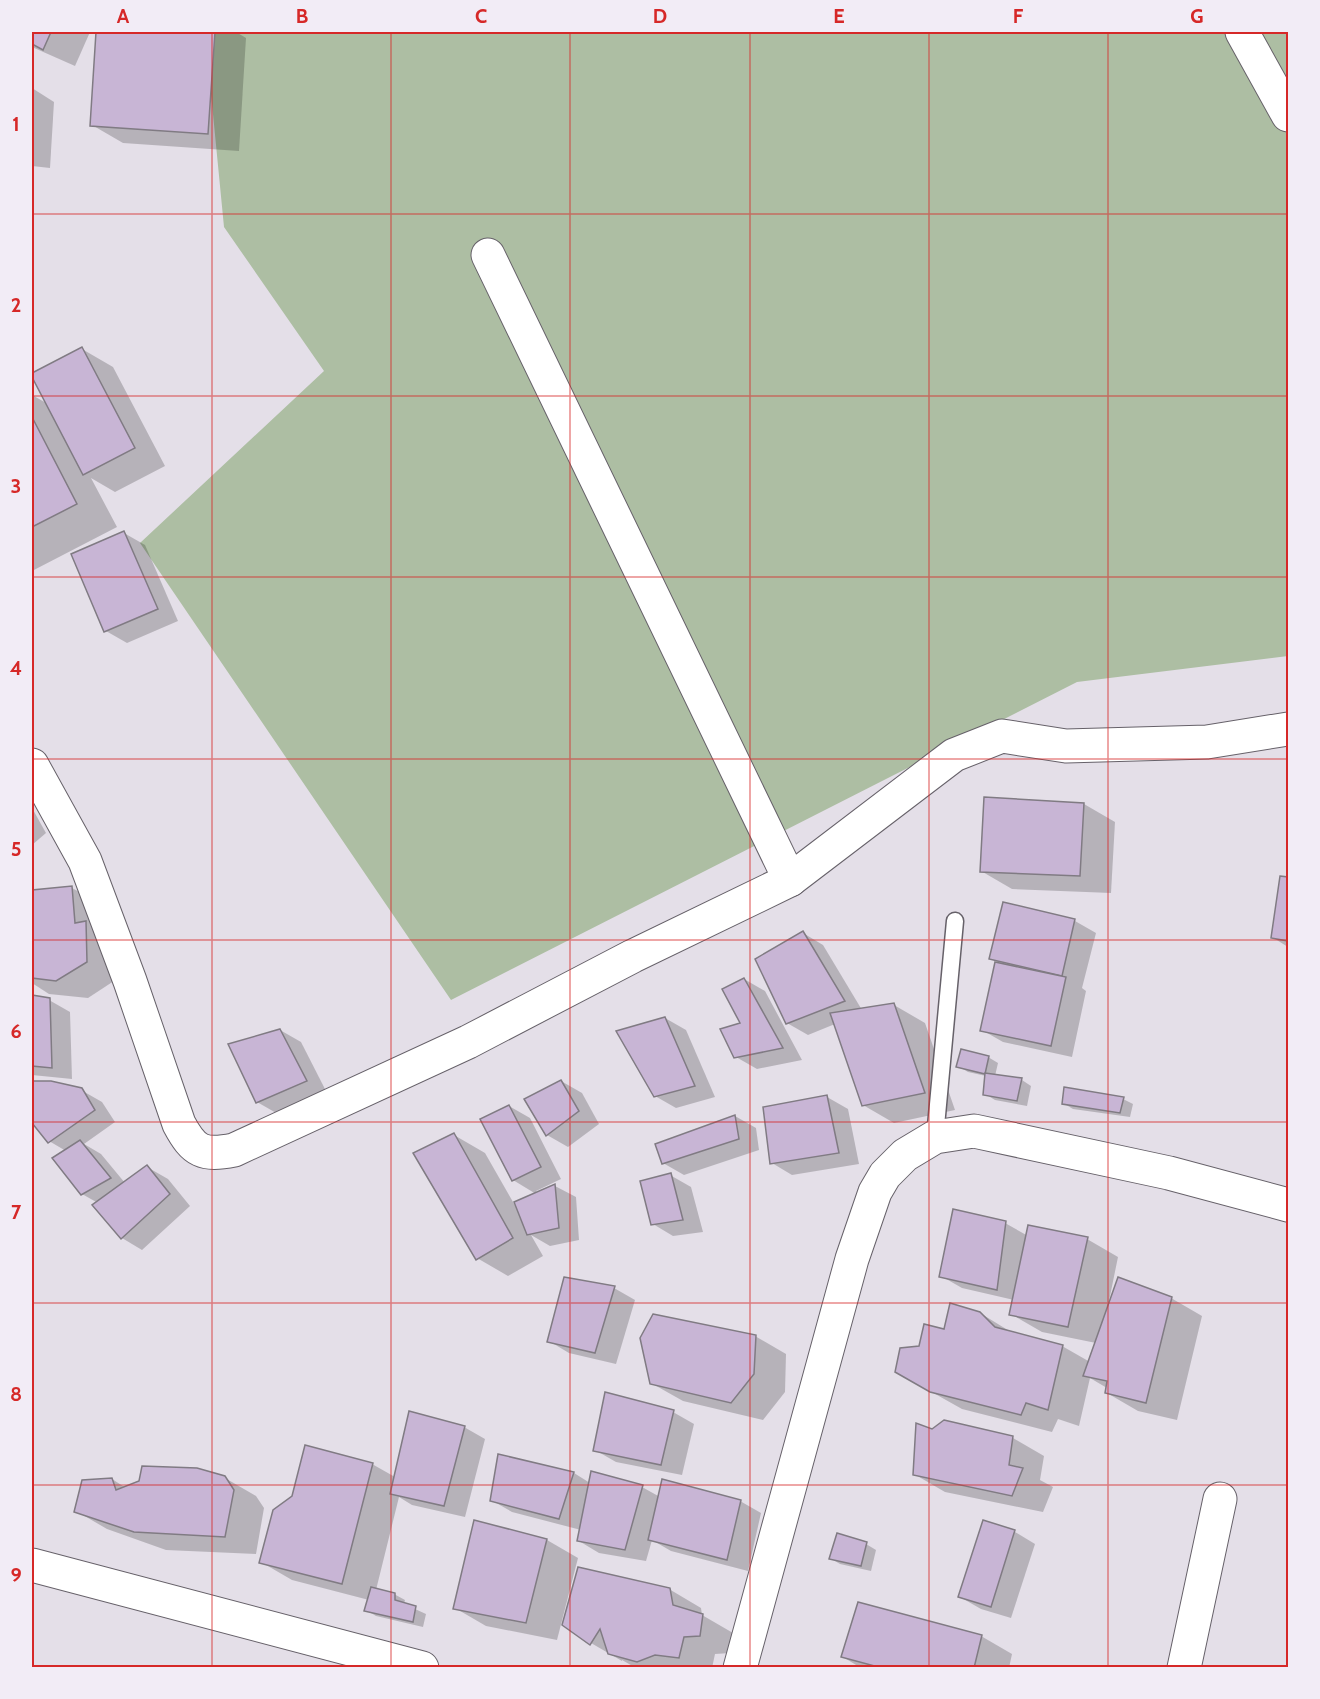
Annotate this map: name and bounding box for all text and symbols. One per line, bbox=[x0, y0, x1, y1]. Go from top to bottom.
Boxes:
text: A bbox=[117, 4, 130, 28]
text: B bbox=[296, 4, 308, 28]
text: C bbox=[475, 4, 487, 28]
text: D bbox=[653, 4, 667, 28]
text: E bbox=[833, 4, 845, 28]
text: F bbox=[1013, 4, 1024, 28]
text: G bbox=[1190, 4, 1204, 28]
text: 1 bbox=[12, 112, 20, 136]
text: 2 bbox=[11, 293, 21, 317]
text: 3 bbox=[11, 474, 21, 498]
text: 4 bbox=[10, 656, 22, 680]
text: 5 bbox=[11, 837, 21, 861]
text: 6 bbox=[10, 1019, 22, 1043]
text: 7 bbox=[11, 1200, 22, 1224]
text: 8 bbox=[10, 1382, 22, 1406]
text: 9 bbox=[10, 1563, 22, 1587]

